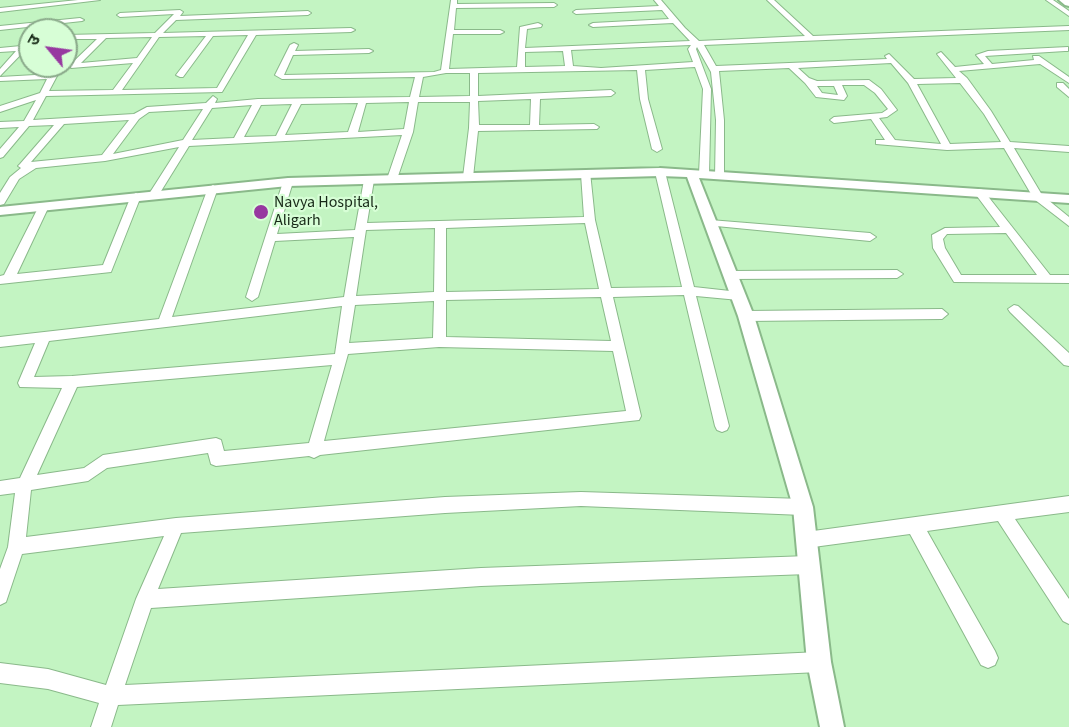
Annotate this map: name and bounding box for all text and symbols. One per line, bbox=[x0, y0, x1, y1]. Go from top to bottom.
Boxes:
north arrow bbox=[18, 18, 78, 78]
text: उ bbox=[22, 31, 46, 50]
place label: Navya Hospital, Aligarh bbox=[274, 193, 378, 231]
marker: Navya Hospital, Aligarh bbox=[252, 203, 270, 221]

